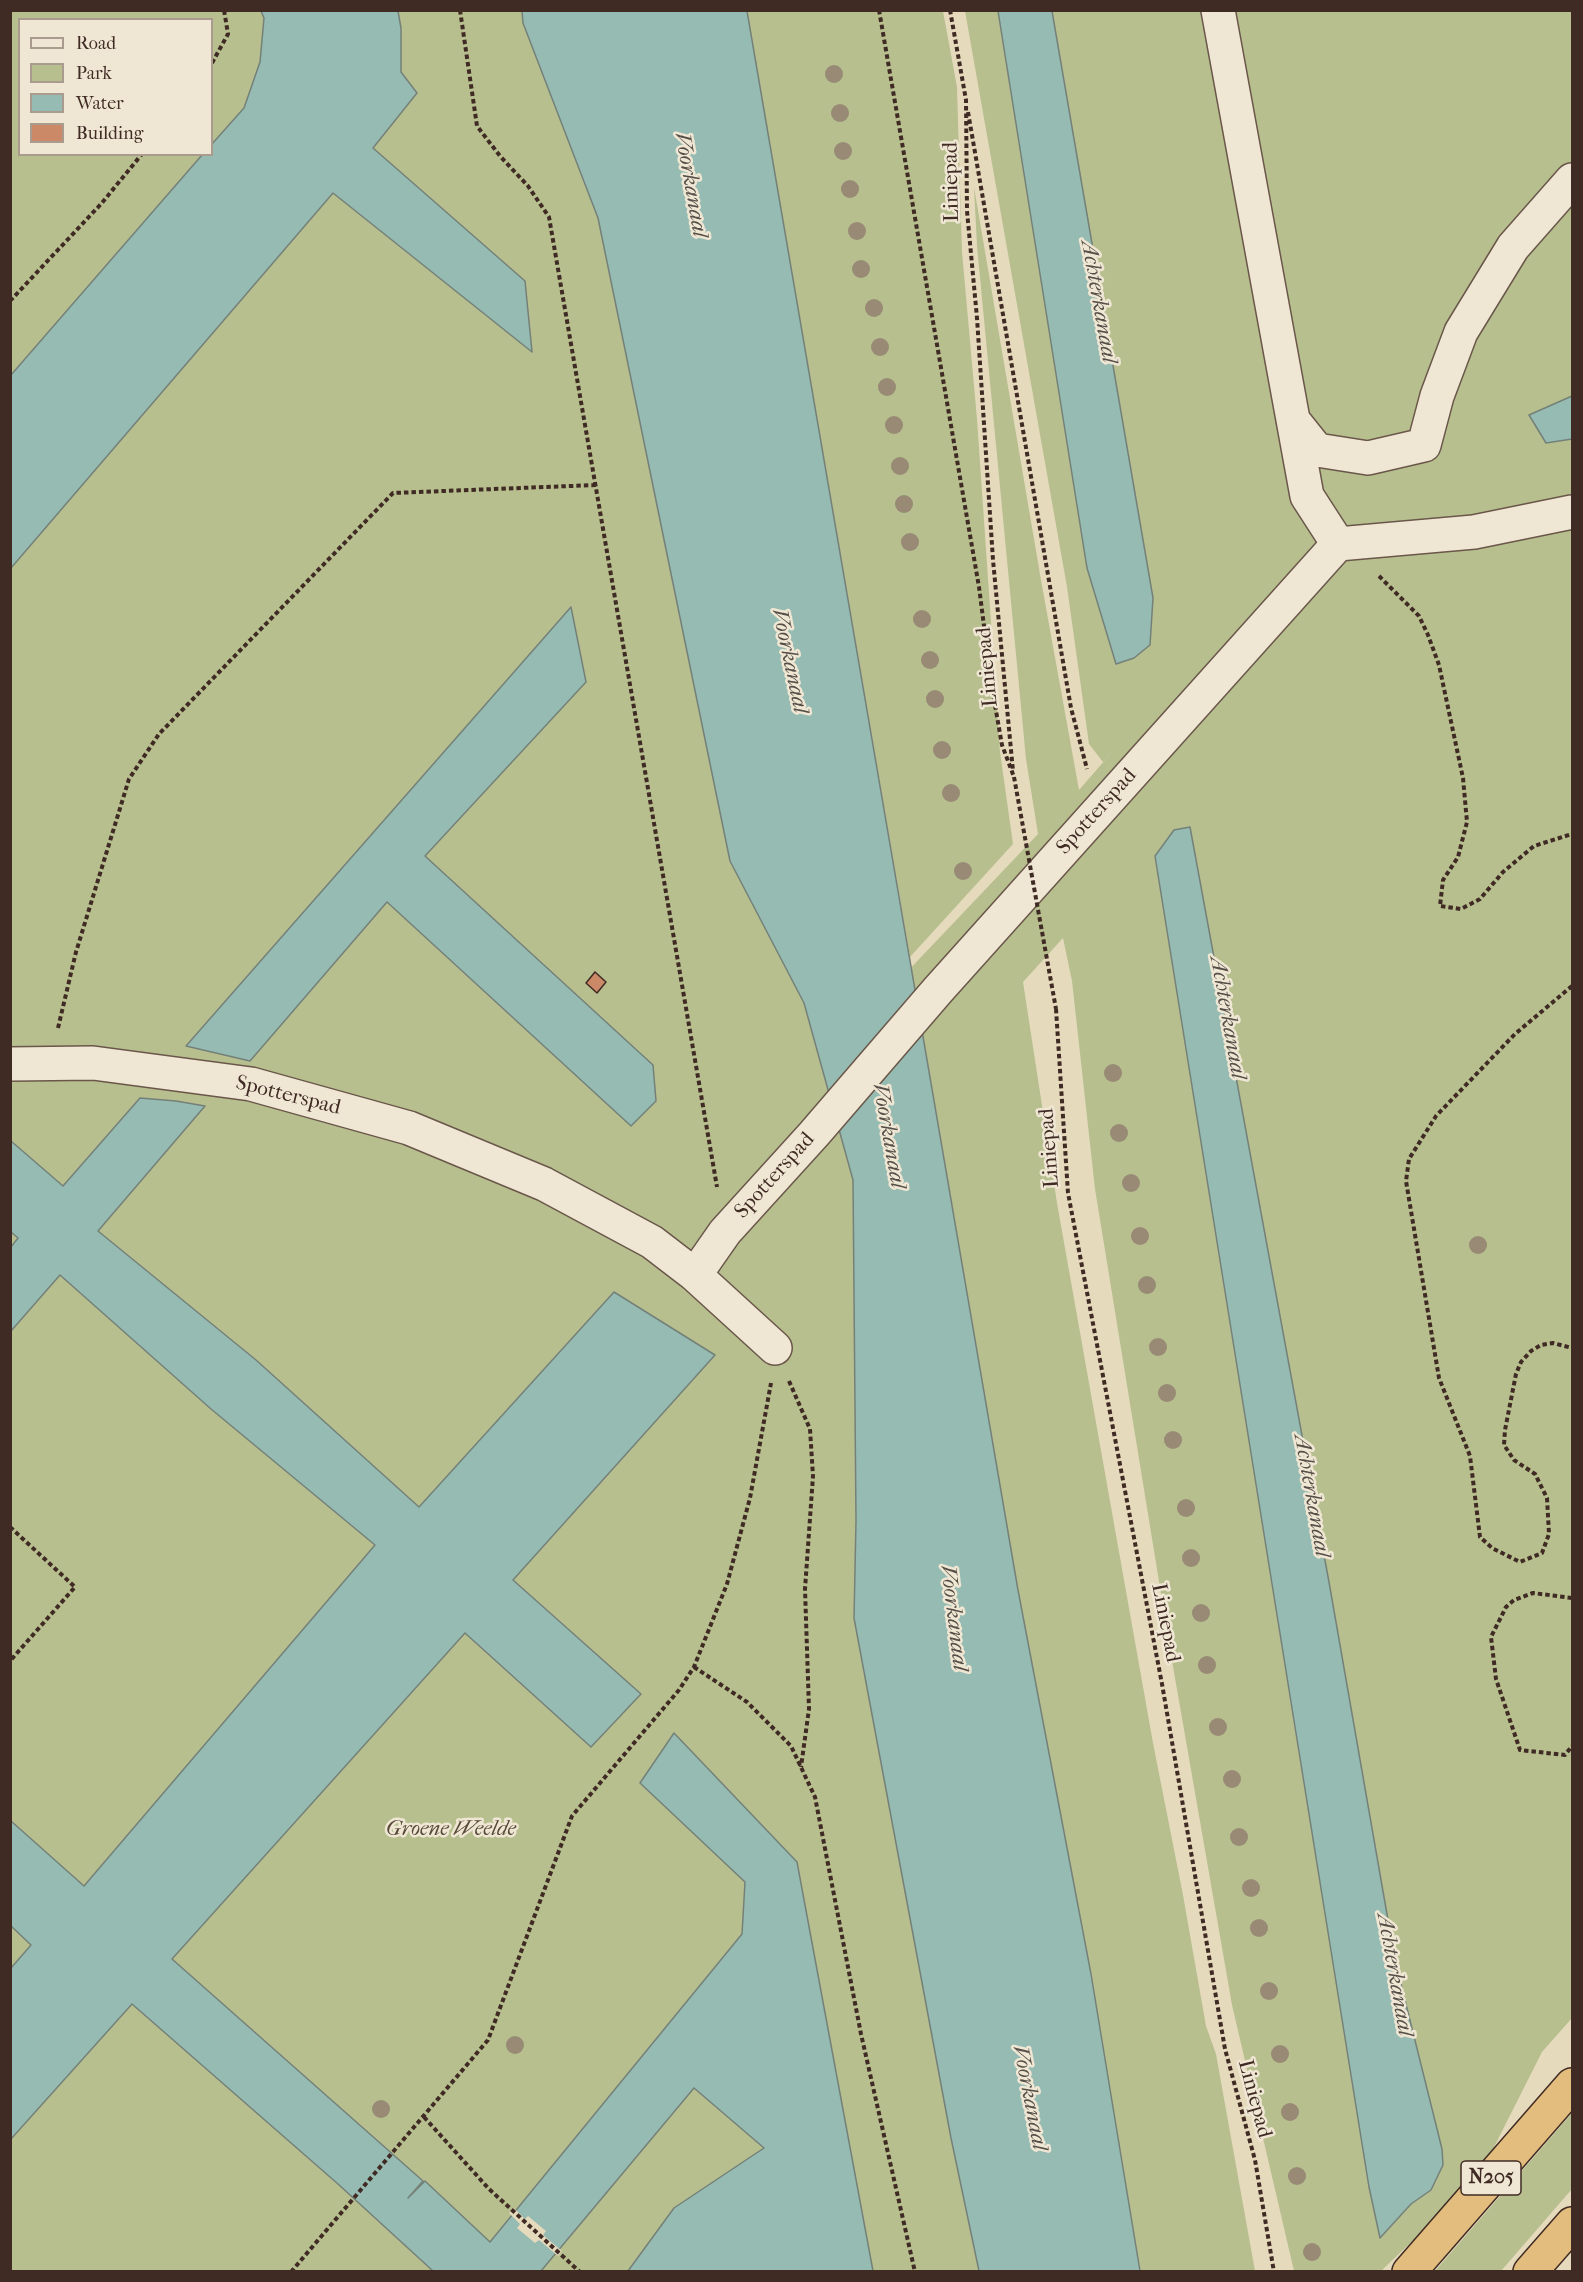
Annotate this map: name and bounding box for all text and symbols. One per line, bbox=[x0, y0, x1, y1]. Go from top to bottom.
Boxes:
legend bbox=[18, 18, 213, 156]
text: Road bbox=[76, 33, 116, 54]
text: Park bbox=[76, 63, 112, 84]
text: Water bbox=[76, 93, 124, 114]
text: Building bbox=[76, 123, 143, 144]
water label: Voorkanaal bbox=[668, 131, 712, 239]
street label: Liniepad bbox=[939, 142, 965, 222]
water label: Achterkanaal bbox=[1074, 239, 1122, 365]
water label: Voorkanaal bbox=[765, 606, 813, 716]
street label: Liniepad bbox=[972, 626, 1004, 708]
street label: Spotterspad bbox=[1052, 764, 1142, 860]
water label: Achterkanaal bbox=[1203, 955, 1251, 1081]
street label: Spotterspad bbox=[233, 1071, 343, 1121]
water label: Voorkanaal bbox=[866, 1082, 910, 1190]
street label: Liniepad bbox=[1035, 1107, 1065, 1189]
street label: Spotterspad bbox=[730, 1128, 820, 1224]
water label: Achterkanaal bbox=[1287, 1433, 1335, 1559]
water label: Voorkanaal bbox=[933, 1564, 973, 1672]
street label: Liniepad bbox=[1145, 1581, 1185, 1665]
park label: Groene Weelde bbox=[386, 1817, 516, 1843]
water label: Achterkanaal bbox=[1370, 1912, 1418, 2038]
water label: Voorkanaal bbox=[1006, 2043, 1052, 2153]
street label: Liniepad bbox=[1231, 2057, 1277, 2141]
road number: N205 bbox=[1461, 2161, 1521, 2195]

